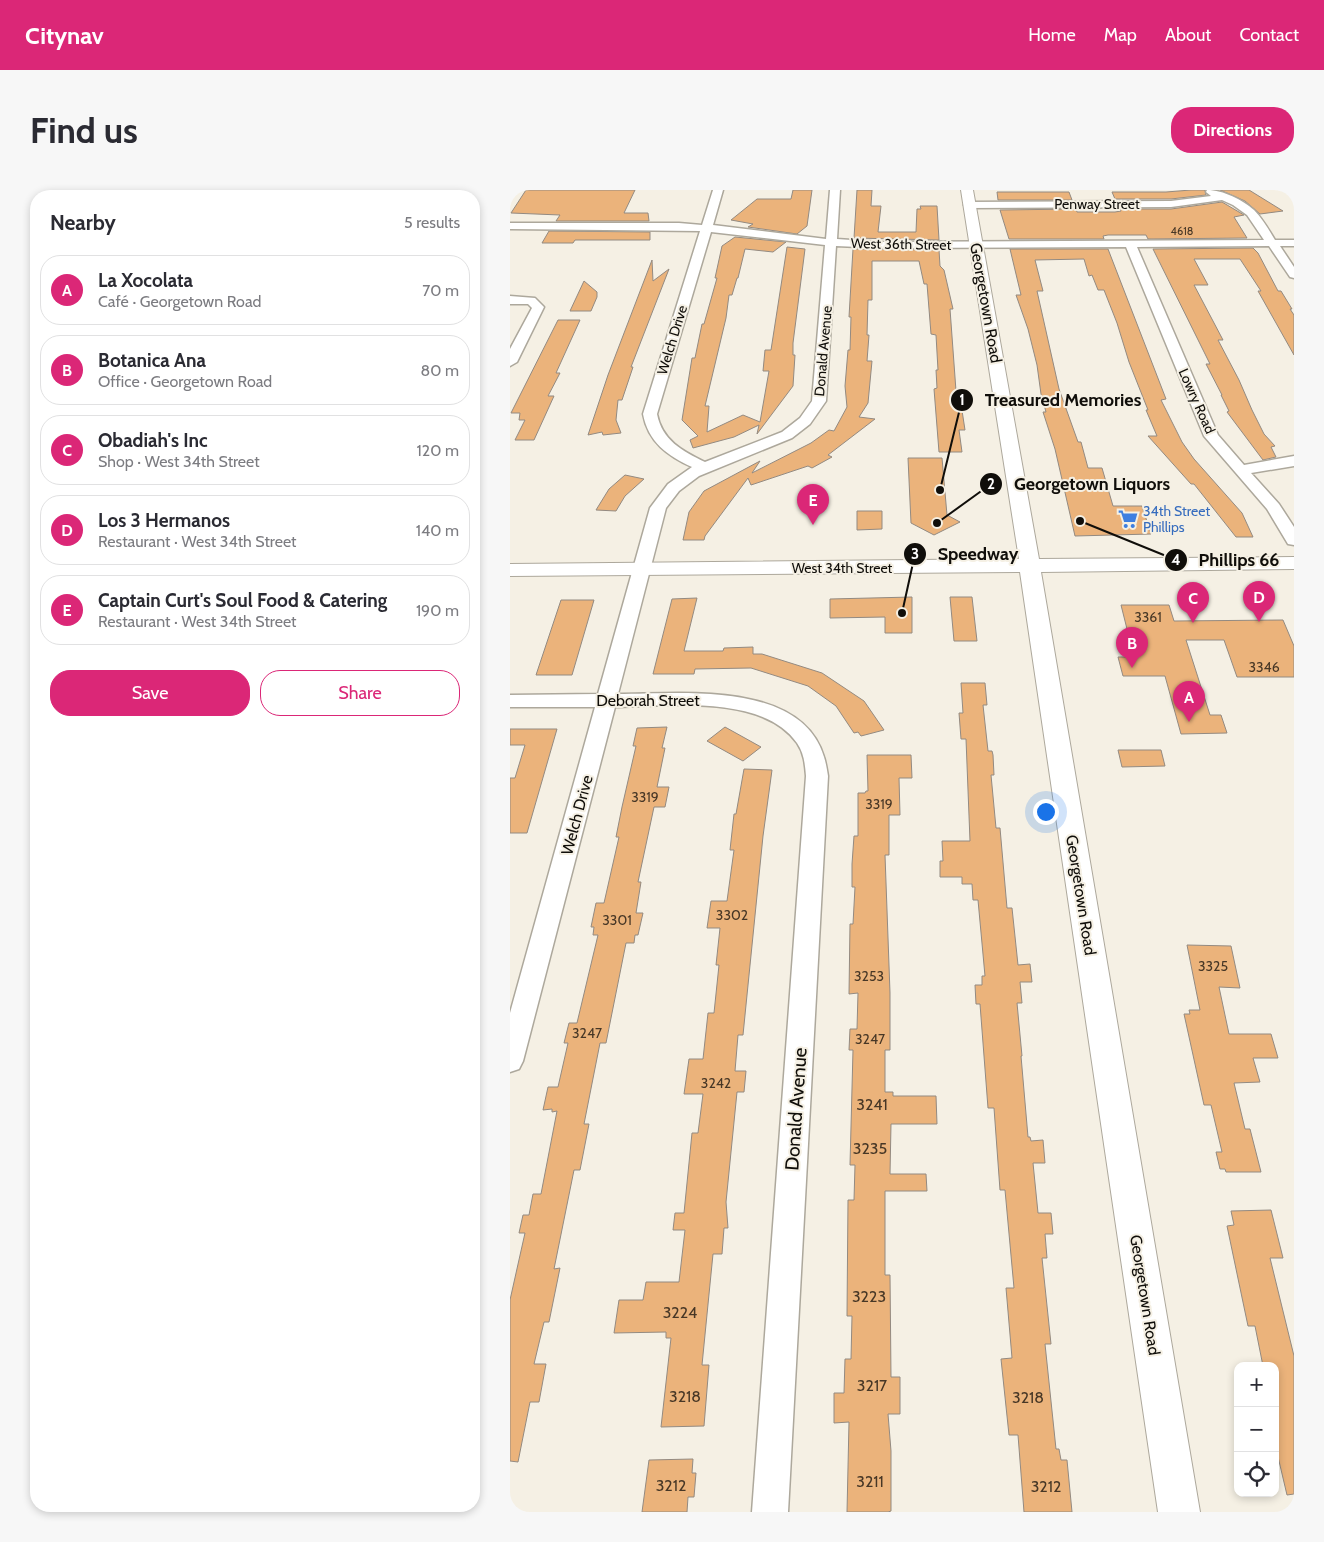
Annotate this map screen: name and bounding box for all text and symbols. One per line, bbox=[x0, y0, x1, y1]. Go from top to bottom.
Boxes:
text: Citynav bbox=[25, 21, 104, 50]
text: Home bbox=[1028, 24, 1076, 46]
text: Map bbox=[1104, 24, 1137, 46]
text: About bbox=[1165, 24, 1211, 46]
text: Contact bbox=[1239, 24, 1299, 46]
button: Directions bbox=[1171, 107, 1294, 153]
text: Find us bbox=[30, 109, 138, 152]
street label: Penway Street bbox=[1054, 195, 1140, 213]
text: Nearby bbox=[50, 210, 116, 235]
text: 5 results bbox=[404, 213, 460, 232]
house number: 4618 bbox=[1171, 224, 1193, 238]
street label: West 36th Street bbox=[851, 234, 952, 254]
street label: Georgetown Road bbox=[966, 241, 1006, 365]
text: La Xocolata bbox=[98, 269, 193, 292]
text: A bbox=[62, 281, 72, 300]
text: 70 m bbox=[422, 281, 459, 300]
text: Café · Georgetown Road bbox=[98, 292, 261, 311]
street label: Welch Drive bbox=[653, 303, 691, 377]
street label: Donald Avenue bbox=[810, 305, 836, 397]
text: Botanica Ana bbox=[98, 349, 206, 372]
text: B bbox=[62, 361, 72, 380]
text: 80 m bbox=[421, 361, 459, 380]
street label: Lowry Road bbox=[1175, 366, 1219, 436]
text: Office · Georgetown Road bbox=[98, 372, 272, 391]
callout: Treasured Memories bbox=[950, 383, 1151, 416]
text: Treasured Memories bbox=[985, 389, 1142, 411]
text: 1 bbox=[959, 391, 965, 409]
text: Obadiah's Inc bbox=[98, 429, 208, 452]
text: C bbox=[62, 441, 72, 460]
text: 120 m bbox=[417, 441, 459, 460]
text: Shop · West 34th Street bbox=[98, 452, 260, 471]
callout: Georgetown Liquors bbox=[979, 467, 1180, 500]
text: Georgetown Liquors bbox=[1014, 473, 1171, 495]
text: 2 bbox=[987, 475, 995, 493]
pin: E bbox=[797, 484, 829, 525]
place label: 34th Street Phillips bbox=[1143, 502, 1210, 536]
supermarket icon: 34th Street Phillips bbox=[1117, 508, 1139, 530]
text: Los 3 Hermanos bbox=[98, 509, 230, 532]
text: D bbox=[61, 521, 73, 540]
text: 140 m bbox=[416, 521, 459, 540]
text: Restaurant · West 34th Street bbox=[98, 532, 296, 551]
callout: Speedway bbox=[902, 537, 1028, 570]
text: Speedway bbox=[938, 543, 1019, 565]
callout: Phillips 66 bbox=[1164, 543, 1290, 576]
text: 3 bbox=[911, 545, 919, 563]
text: Phillips 66 bbox=[1199, 549, 1279, 571]
text: 4 bbox=[1171, 551, 1181, 569]
street label: West 34th Street bbox=[792, 559, 893, 577]
pin: D bbox=[1243, 581, 1275, 622]
pin: C bbox=[1177, 582, 1209, 623]
text: Captain Curt's Soul Food & Catering bbox=[98, 589, 387, 612]
text: E bbox=[62, 601, 72, 620]
text: 190 m bbox=[416, 601, 459, 620]
house number: 3361 bbox=[1134, 608, 1162, 626]
text: Restaurant · West 34th Street bbox=[98, 612, 296, 631]
pin: B bbox=[1116, 627, 1148, 668]
house number: 3346 bbox=[1248, 658, 1280, 676]
button: Save bbox=[50, 670, 250, 716]
button: Share bbox=[260, 670, 460, 716]
pin: A bbox=[1173, 681, 1205, 722]
street label: Deborah Street bbox=[596, 691, 700, 710]
street label: Welch Drive bbox=[557, 773, 597, 857]
house number: 3319 bbox=[631, 788, 659, 806]
house number: 3319 bbox=[865, 795, 893, 813]
your location bbox=[1033, 799, 1059, 825]
street label: Georgetown Road bbox=[1062, 833, 1100, 957]
house number: 3302 bbox=[716, 906, 748, 924]
house number: 3301 bbox=[602, 911, 632, 929]
house number: 3325 bbox=[1198, 957, 1228, 975]
house number: 3253 bbox=[854, 967, 884, 985]
house number: 3247 bbox=[572, 1024, 602, 1042]
house number: 3247 bbox=[855, 1030, 885, 1048]
street label: Donald Avenue bbox=[780, 1046, 812, 1171]
house number: 3242 bbox=[701, 1074, 731, 1092]
house number: 3241 bbox=[856, 1095, 888, 1114]
house number: 3235 bbox=[853, 1139, 887, 1158]
street label: Georgetown Road bbox=[1126, 1233, 1164, 1357]
house number: 3223 bbox=[852, 1287, 886, 1306]
house number: 3224 bbox=[663, 1303, 697, 1322]
map controls bbox=[1234, 1362, 1279, 1497]
button: + bbox=[1234, 1362, 1279, 1407]
house number: 3217 bbox=[857, 1376, 887, 1395]
house number: 3218 bbox=[669, 1387, 701, 1406]
house number: 3218 bbox=[1012, 1388, 1044, 1407]
button: − bbox=[1234, 1407, 1279, 1452]
button: locate bbox=[1234, 1452, 1279, 1497]
house number: 3211 bbox=[856, 1472, 884, 1491]
house number: 3212 bbox=[656, 1476, 686, 1495]
house number: 3212 bbox=[1031, 1477, 1061, 1496]

